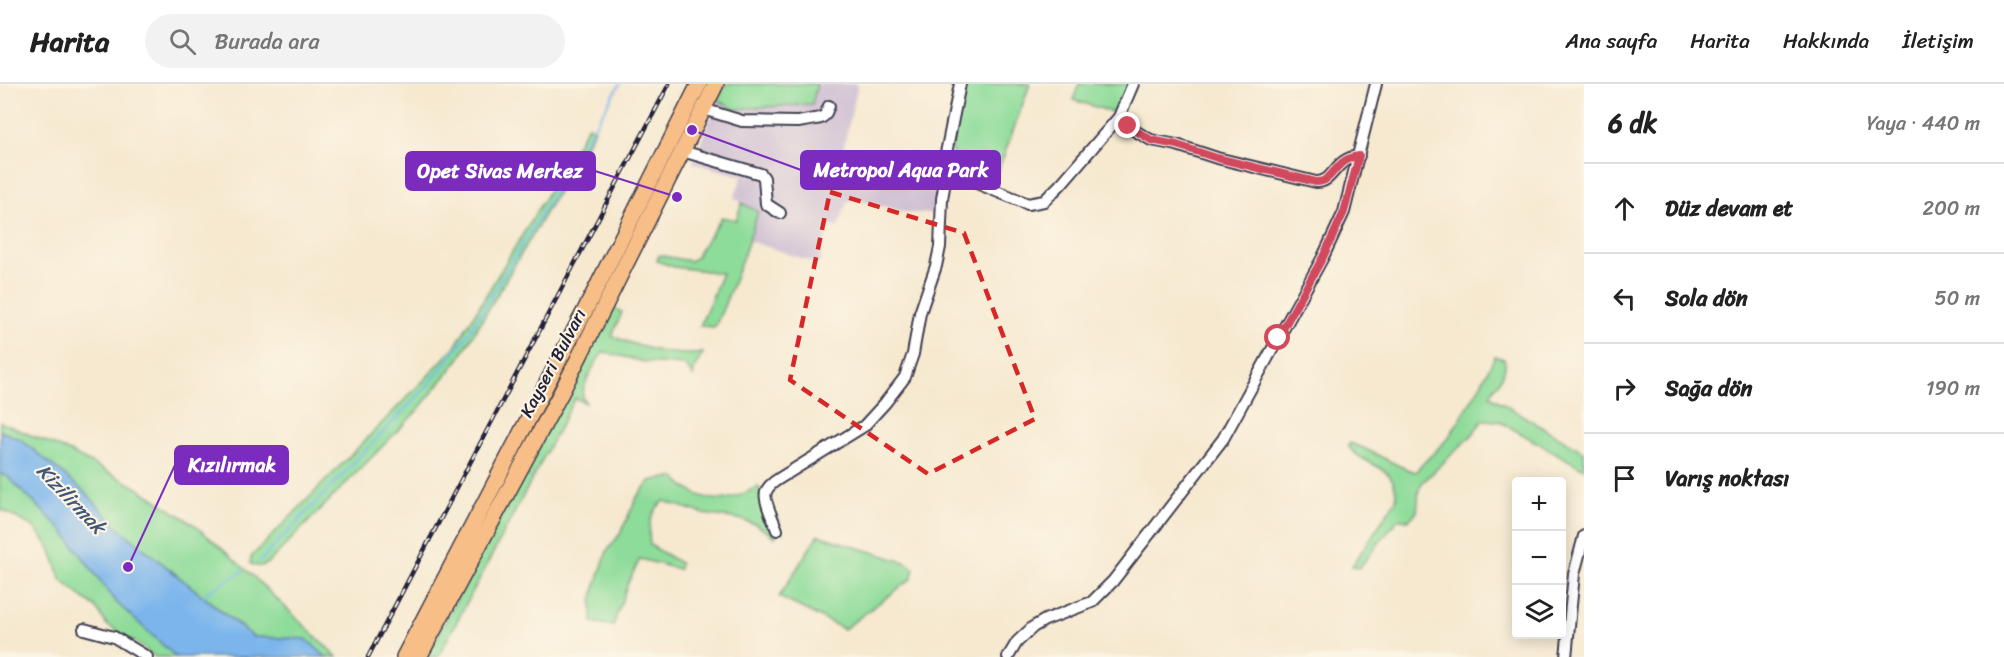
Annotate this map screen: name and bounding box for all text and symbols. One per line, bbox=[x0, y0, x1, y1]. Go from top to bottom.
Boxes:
search box bbox=[145, 14, 565, 68]
text: Harita bbox=[30, 17, 109, 66]
text: Burada ara bbox=[214, 22, 320, 61]
text: Ana sayfa bbox=[1565, 22, 1657, 60]
text: Harita bbox=[1690, 22, 1750, 60]
text: Hakkında bbox=[1783, 22, 1869, 60]
text: İletişim bbox=[1902, 22, 1974, 60]
icon: search bbox=[166, 25, 199, 58]
text: 6 dk bbox=[1608, 100, 1657, 146]
text: Yaya · 440 m bbox=[1867, 106, 1980, 141]
route end bbox=[1114, 112, 1140, 138]
callout: Metropol Aqua Park bbox=[801, 151, 1000, 189]
callout: Opet Sivas Merkez bbox=[406, 152, 595, 190]
text: Metropol Aqua Park bbox=[813, 153, 990, 188]
text: Opet Sivas Merkez bbox=[417, 154, 584, 189]
text: Düz devam et bbox=[1665, 189, 1793, 228]
text: 200 m bbox=[1923, 191, 1980, 226]
icon: ahead bbox=[1608, 192, 1641, 225]
text: Sola dön bbox=[1665, 279, 1748, 318]
text: 50 m bbox=[1935, 281, 1980, 316]
icon: left bbox=[1608, 282, 1641, 315]
street label: Kayseri Bulvarı bbox=[511, 303, 595, 423]
route start bbox=[1264, 324, 1290, 350]
text: Sağa dön bbox=[1665, 369, 1752, 408]
text: 190 m bbox=[1926, 371, 1980, 406]
icon: right bbox=[1608, 372, 1641, 405]
callout: Kızılırmak bbox=[175, 446, 288, 484]
text: Kızılırmak bbox=[187, 448, 276, 483]
water label: Kizilirmak bbox=[28, 455, 116, 545]
text: Varış noktası bbox=[1665, 459, 1789, 498]
icon: arrive bbox=[1608, 462, 1641, 495]
map controls bbox=[1512, 477, 1566, 639]
button: + bbox=[1512, 477, 1566, 531]
button: − bbox=[1512, 531, 1566, 585]
button: layers bbox=[1512, 585, 1566, 639]

